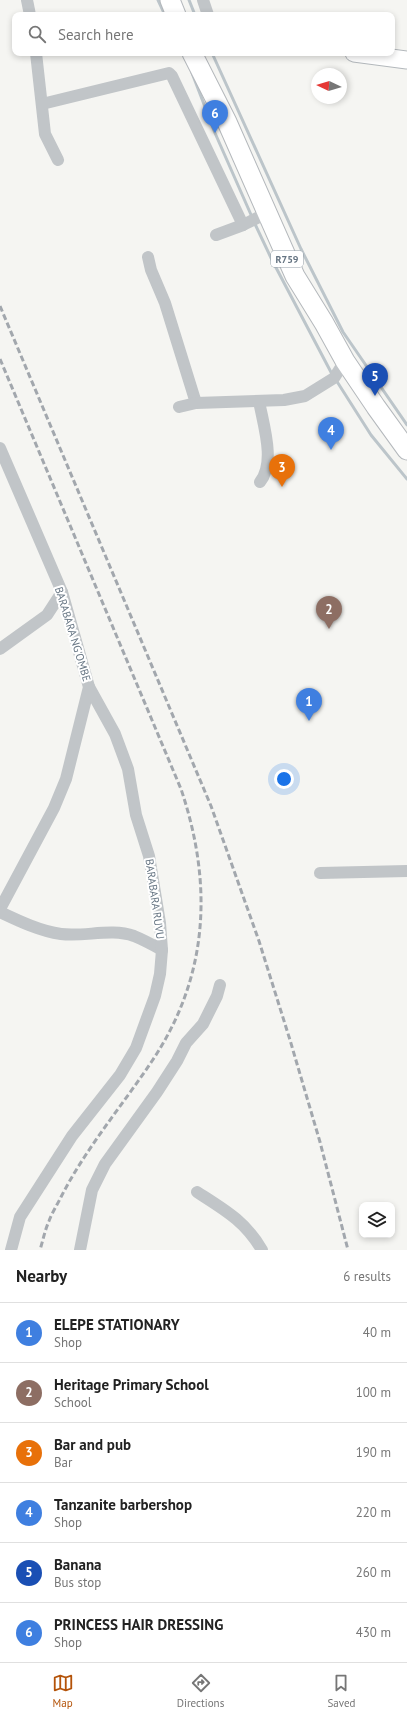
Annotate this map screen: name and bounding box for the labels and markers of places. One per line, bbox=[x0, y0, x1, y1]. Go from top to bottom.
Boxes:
pin: 6 bbox=[202, 100, 228, 133]
pin: 5 bbox=[362, 363, 388, 396]
pin: 4 bbox=[318, 417, 344, 450]
pin: 3 bbox=[269, 454, 295, 487]
pin: 2 bbox=[316, 596, 342, 629]
pin: 1 bbox=[296, 688, 322, 721]

